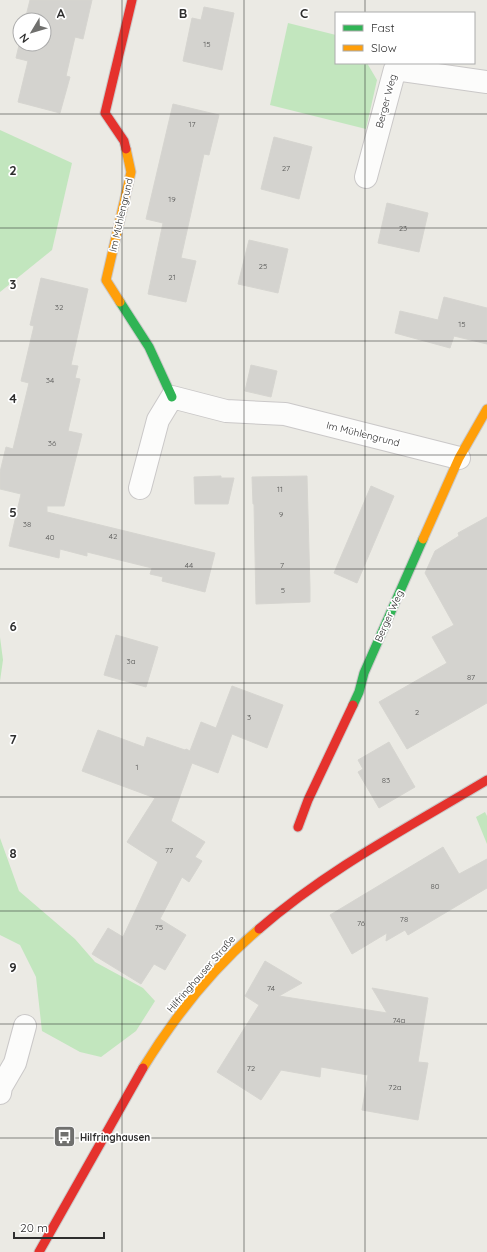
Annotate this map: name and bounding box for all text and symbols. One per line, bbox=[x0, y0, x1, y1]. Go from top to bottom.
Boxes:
text: A bbox=[57, 5, 66, 21]
text: B bbox=[179, 5, 187, 21]
text: C bbox=[300, 5, 308, 21]
north arrow bbox=[12, 12, 52, 52]
legend bbox=[335, 12, 475, 64]
text: Fast bbox=[371, 20, 395, 35]
text: N bbox=[16, 31, 32, 46]
house number: 15 bbox=[203, 39, 211, 49]
text: Slow bbox=[371, 40, 397, 55]
street label: Berger Weg bbox=[373, 73, 399, 129]
house number: 17 bbox=[188, 119, 196, 129]
text: 2 bbox=[9, 162, 17, 178]
house number: 27 bbox=[282, 163, 290, 173]
street label: Im Mühlengrund bbox=[106, 177, 136, 253]
house number: 19 bbox=[168, 194, 176, 204]
house number: 23 bbox=[399, 223, 407, 233]
house number: 25 bbox=[259, 261, 267, 271]
house number: 21 bbox=[168, 272, 176, 282]
text: 3 bbox=[10, 276, 17, 292]
house number: 32 bbox=[55, 302, 64, 312]
house number: 15 bbox=[458, 319, 466, 329]
house number: 34 bbox=[46, 375, 54, 385]
text: 4 bbox=[9, 390, 17, 406]
street label: Im Mühlengrund bbox=[325, 419, 401, 449]
house number: 36 bbox=[48, 438, 57, 448]
house number: 11 bbox=[277, 484, 283, 494]
text: 5 bbox=[9, 504, 17, 520]
house number: 9 bbox=[279, 509, 284, 519]
house number: 38 bbox=[23, 519, 31, 529]
house number: 42 bbox=[109, 531, 118, 541]
house number: 40 bbox=[46, 532, 55, 542]
house number: 44 bbox=[185, 560, 193, 570]
house number: 7 bbox=[280, 560, 284, 570]
house number: 5 bbox=[281, 585, 285, 595]
street label: Berger Weg bbox=[372, 588, 406, 644]
text: 6 bbox=[9, 618, 17, 634]
house number: 3a bbox=[126, 656, 136, 666]
house number: 87 bbox=[467, 672, 475, 682]
house number: 2 bbox=[415, 707, 420, 717]
house number: 3 bbox=[247, 712, 251, 722]
text: 7 bbox=[9, 731, 17, 747]
house number: 1 bbox=[136, 762, 139, 772]
house number: 83 bbox=[382, 775, 390, 785]
text: 8 bbox=[9, 845, 17, 861]
house number: 77 bbox=[165, 845, 173, 855]
house number: 80 bbox=[430, 881, 440, 891]
house number: 78 bbox=[400, 914, 408, 924]
house number: 76 bbox=[357, 918, 366, 928]
house number: 75 bbox=[155, 922, 163, 932]
street label: Hilfringhauser Straße bbox=[164, 932, 238, 1015]
text: 9 bbox=[9, 959, 17, 975]
house number: 74 bbox=[267, 983, 275, 993]
house number: 74a bbox=[393, 1015, 406, 1025]
house number: 72 bbox=[247, 1063, 256, 1073]
house number: 72a bbox=[388, 1082, 402, 1092]
bus stop icon: Hilfringhausen bbox=[51, 1124, 77, 1150]
place label: Hilfringhausen bbox=[80, 1131, 150, 1144]
scale bar bbox=[14, 1214, 104, 1240]
text: 20 m bbox=[20, 1220, 48, 1235]

